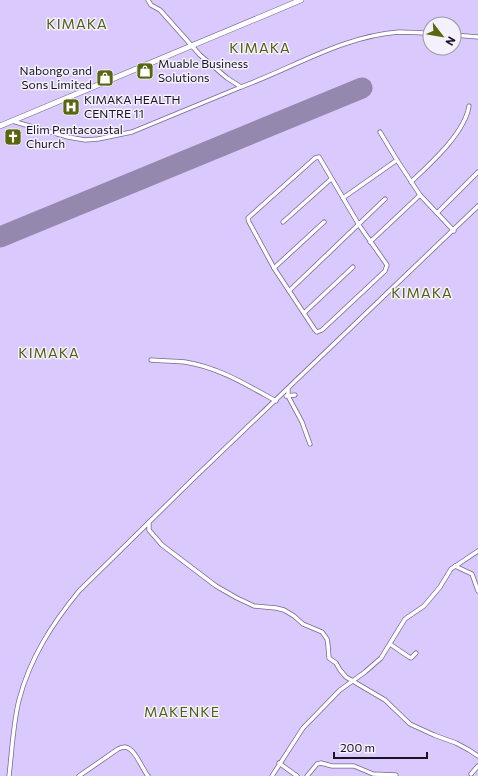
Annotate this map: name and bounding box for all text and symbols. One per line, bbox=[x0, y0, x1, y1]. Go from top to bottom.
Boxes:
district label: KIMAKA bbox=[46, 15, 108, 32]
north arrow bbox=[422, 16, 462, 56]
text: N bbox=[443, 35, 459, 48]
district label: KIMAKA bbox=[229, 39, 291, 56]
place label: Muable Business Solutions bbox=[158, 56, 248, 84]
shop icon: Muable Business Solutions bbox=[135, 61, 155, 81]
place label: Nabongo and Sons Limited bbox=[20, 63, 92, 91]
shop icon: Nabongo and Sons Limited bbox=[95, 68, 115, 88]
place label: KIMAKA HEALTH CENTRE 11 bbox=[84, 92, 181, 120]
hospital icon: KIMAKA HEALTH CENTRE 11 bbox=[61, 97, 81, 117]
place label: Elim Pentacoastal Church bbox=[26, 122, 123, 150]
church icon: Elim Pentacoastal Church bbox=[3, 127, 23, 147]
district label: KIMAKA bbox=[391, 284, 453, 301]
district label: KIMAKA bbox=[18, 344, 80, 361]
district label: MAKENKE bbox=[144, 703, 220, 720]
scale bar bbox=[334, 734, 427, 760]
text: 200 m bbox=[340, 740, 375, 754]

